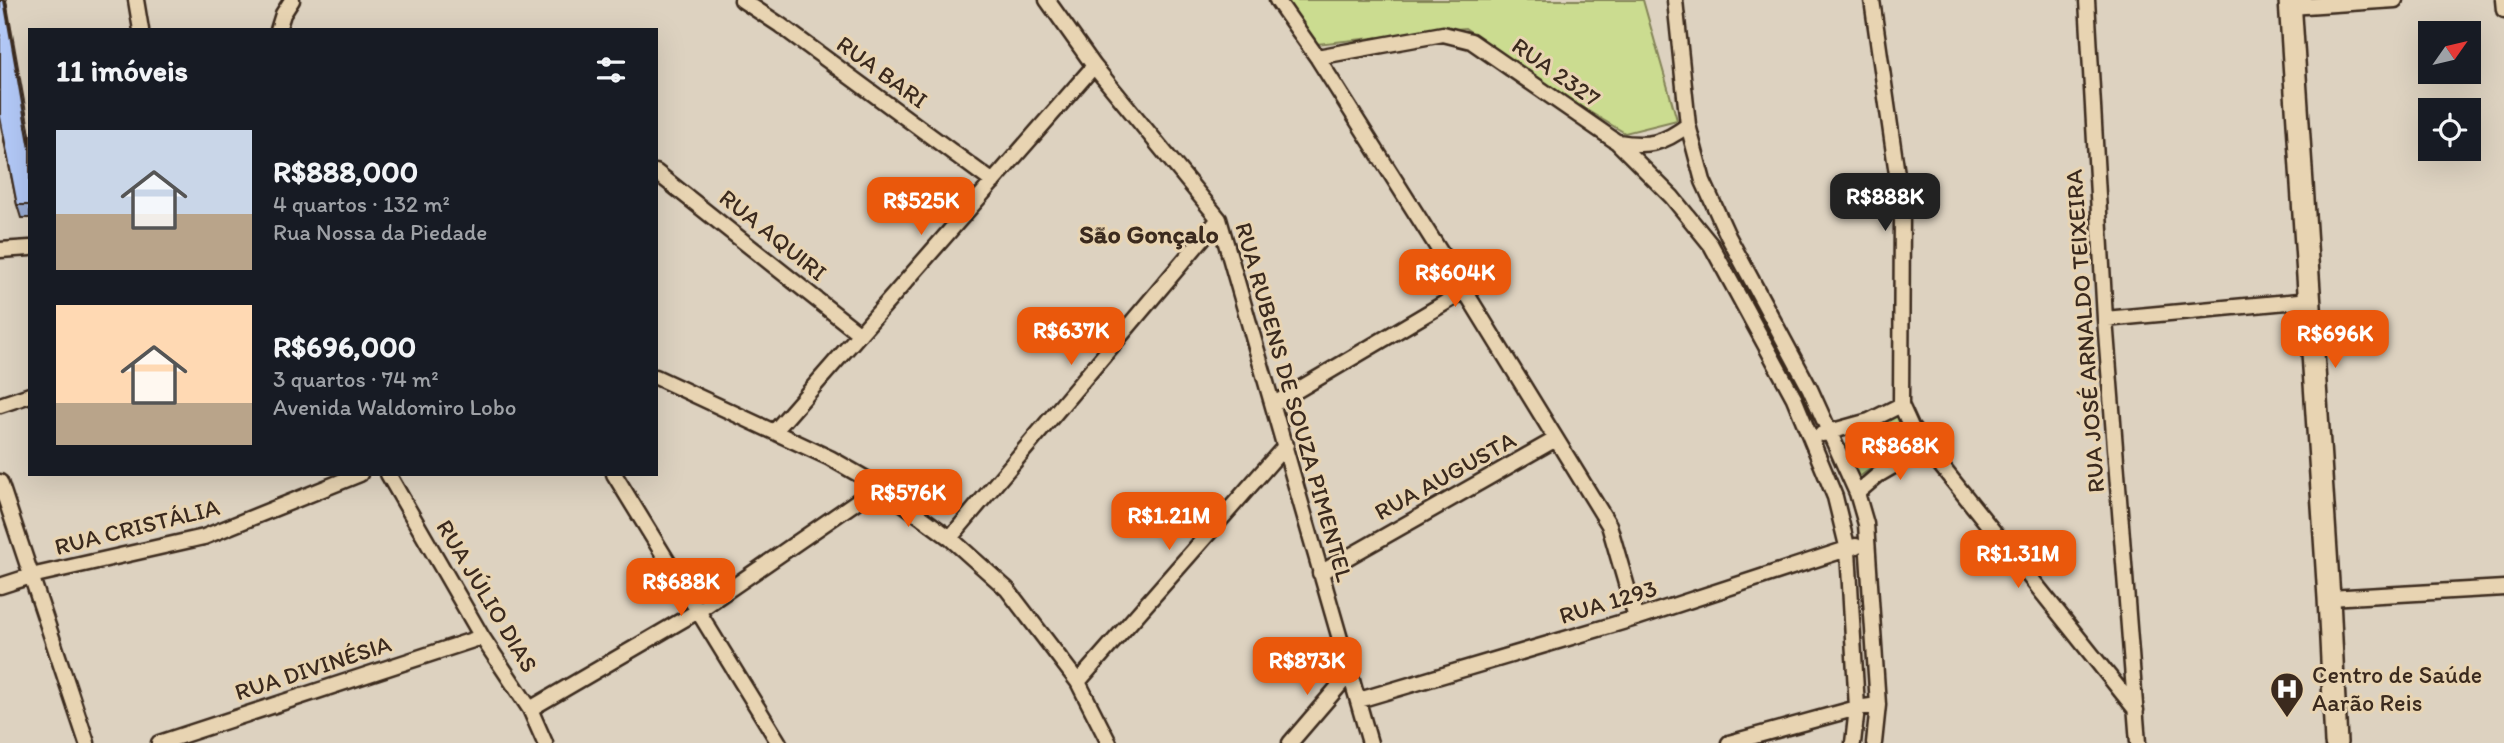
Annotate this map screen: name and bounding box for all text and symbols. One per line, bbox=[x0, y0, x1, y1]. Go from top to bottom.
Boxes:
north arrow bbox=[2418, 21, 2482, 84]
map controls bbox=[2418, 21, 2481, 161]
street label: RUA BARI bbox=[831, 29, 933, 114]
street label: RUA 2327 bbox=[1506, 31, 1606, 113]
icon: filters bbox=[592, 51, 630, 89]
text: 11 imóveis bbox=[56, 52, 188, 89]
button: locate bbox=[2418, 98, 2481, 161]
text: R$888,000 bbox=[273, 153, 418, 190]
icon: home bbox=[112, 158, 196, 242]
street label: RUA JOSÉ ARNALDO TEIXEIRA bbox=[2059, 168, 2110, 494]
pin: R$888K bbox=[1828, 174, 1942, 233]
pin: R$525K bbox=[864, 177, 978, 237]
text: R$888K bbox=[1846, 182, 1924, 210]
street label: RUA AQUIRI bbox=[714, 183, 833, 287]
text: R$525K bbox=[883, 186, 959, 214]
text: 4 quartos · 132 m² bbox=[273, 190, 450, 218]
text: Rua Nossa da Piedade bbox=[273, 218, 487, 246]
district label: São Gonçalo bbox=[1079, 218, 1219, 250]
street label: RUA RUBENS DE SOUZA PIMENTEL bbox=[1229, 219, 1360, 585]
pin: R$604K bbox=[1398, 250, 1512, 309]
text: R$604K bbox=[1415, 258, 1495, 286]
pin: R$637K bbox=[1014, 308, 1128, 367]
pin: R$696K bbox=[2278, 310, 2392, 370]
text: R$637K bbox=[1033, 316, 1109, 344]
text: R$696K bbox=[2297, 319, 2373, 347]
text: R$696,000 bbox=[273, 328, 416, 365]
icon: home bbox=[112, 333, 196, 417]
text: 3 quartos · 74 m² bbox=[273, 365, 439, 393]
text: Avenida Waldomiro Lobo bbox=[273, 393, 516, 421]
pin: R$868K bbox=[1843, 422, 1957, 482]
street label: RUA AUGUSTA bbox=[1369, 425, 1521, 526]
text: R$868K bbox=[1861, 431, 1939, 459]
pin: R$576K bbox=[851, 470, 965, 529]
text: R$576K bbox=[870, 478, 946, 506]
street label: RUA CRISTÁLIA bbox=[51, 492, 222, 561]
pin: R$1.21M bbox=[1104, 492, 1234, 552]
text: R$1.21M bbox=[1127, 501, 1211, 529]
street label: RUA JÚLIO DIAS bbox=[430, 514, 544, 677]
pin: R$1.31M bbox=[1953, 530, 2083, 590]
text: R$1.31M bbox=[1976, 539, 2060, 567]
pin: R$688K bbox=[624, 558, 738, 618]
text: R$688K bbox=[642, 567, 720, 595]
street label: RUA 1293 bbox=[1556, 573, 1660, 630]
street label: RUA DIVINÉSIA bbox=[231, 629, 395, 706]
pin: R$873K bbox=[1250, 638, 1364, 697]
text: R$873K bbox=[1269, 646, 1345, 674]
place label: Centro de Saúde Aarão Reis bbox=[2312, 660, 2482, 717]
hospital icon: Centro de Saúde Aarão Reis bbox=[2268, 670, 2306, 719]

